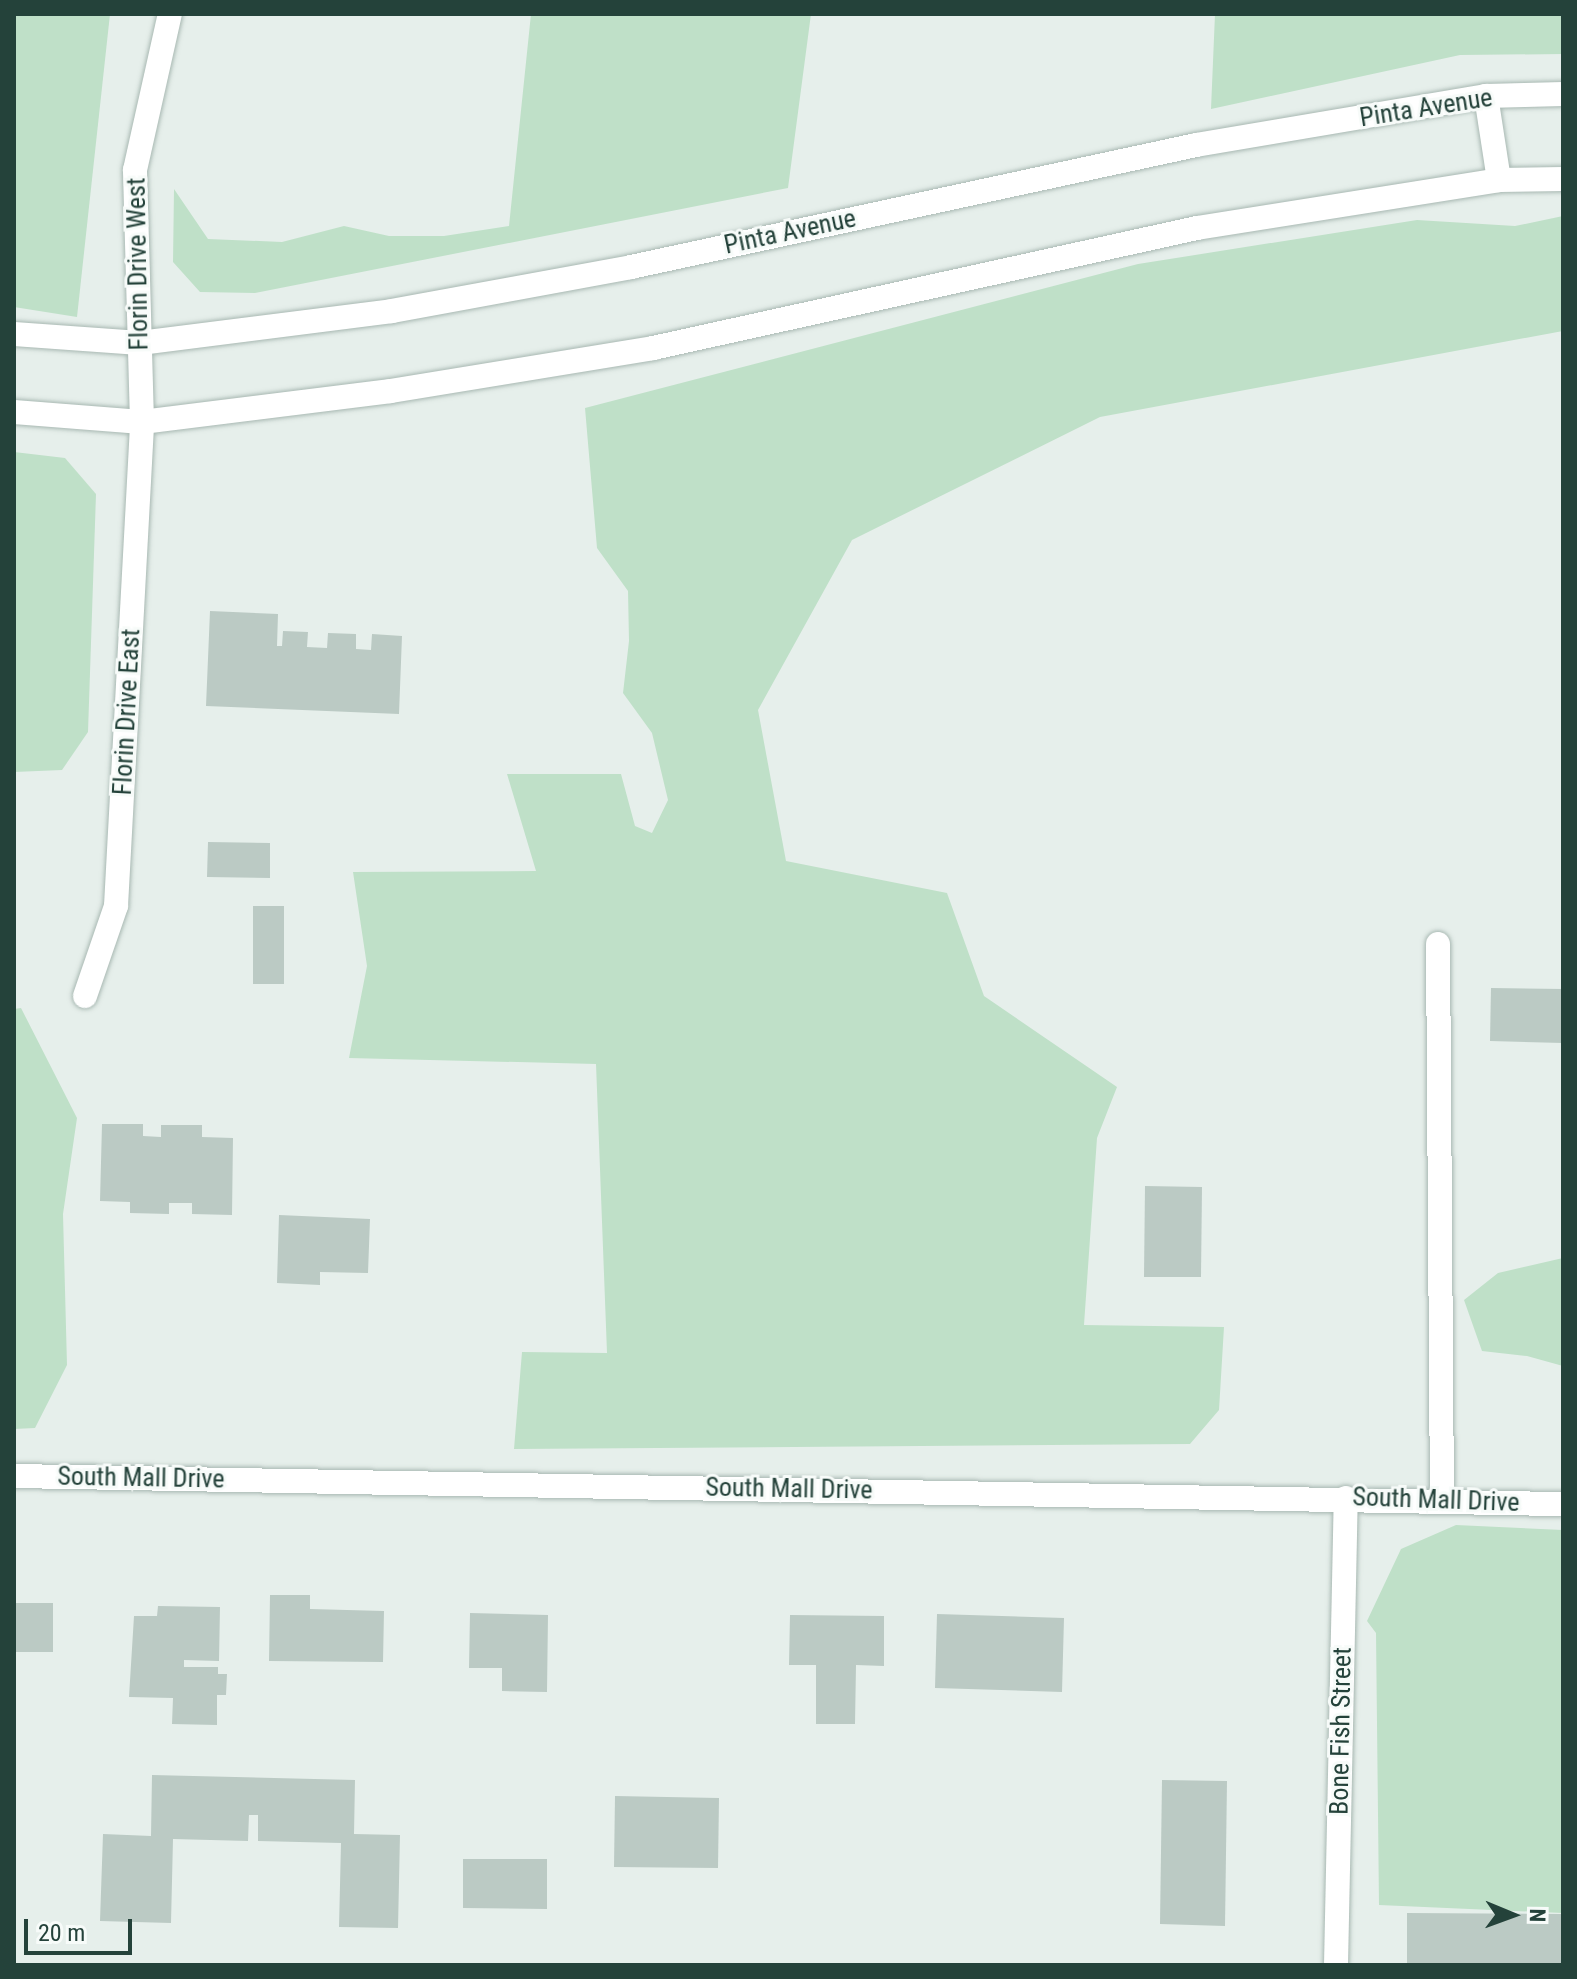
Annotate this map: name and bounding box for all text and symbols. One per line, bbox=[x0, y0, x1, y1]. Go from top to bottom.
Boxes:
street label: Pinta Avenue bbox=[1357, 82, 1495, 134]
street label: Florin Drive West bbox=[121, 177, 155, 351]
street label: Pinta Avenue bbox=[721, 203, 859, 261]
street label: Florin Drive East bbox=[107, 628, 147, 796]
street label: South Mall Drive bbox=[57, 1461, 225, 1495]
street label: South Mall Drive bbox=[705, 1472, 873, 1506]
street label: South Mall Drive bbox=[1352, 1481, 1520, 1519]
street label: Bone Fish Street bbox=[1324, 1647, 1358, 1815]
north arrow bbox=[1473, 1875, 1553, 1955]
scale bar bbox=[28, 1903, 136, 1953]
text: N bbox=[1525, 1908, 1550, 1922]
text: 20 m bbox=[38, 1919, 85, 1947]

